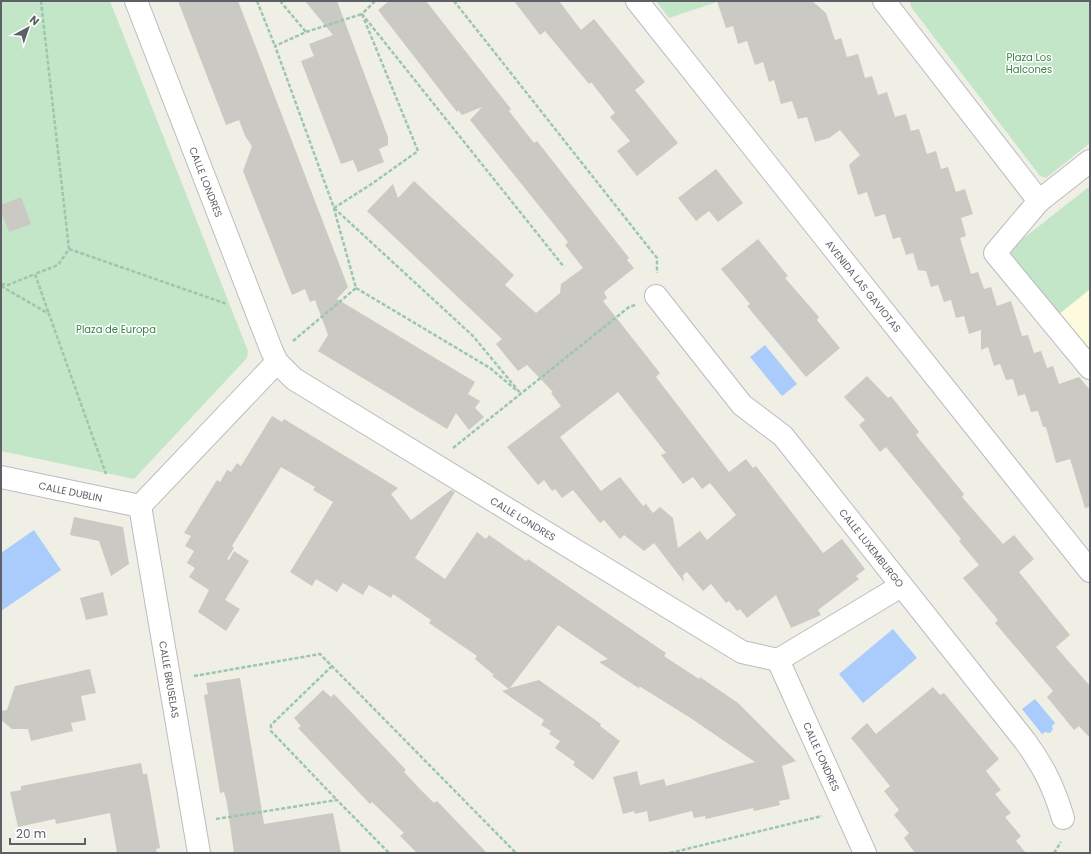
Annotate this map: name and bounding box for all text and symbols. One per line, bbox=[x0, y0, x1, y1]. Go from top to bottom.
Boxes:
north arrow bbox=[8, 8, 48, 48]
text: N bbox=[26, 12, 43, 29]
park label: Plaza Los Halcones bbox=[1006, 50, 1052, 77]
street label: CALLE LONDRES bbox=[186, 144, 227, 219]
street label: AVENIDA LAS GAVIOTAS bbox=[822, 237, 905, 335]
park label: Plaza de Europa bbox=[76, 322, 156, 337]
street label: CALLE DUBLIN bbox=[37, 478, 104, 505]
street label: CALLE LONDRES bbox=[488, 493, 559, 544]
street label: CALLE LUXEMBURGO bbox=[836, 505, 908, 590]
street label: CALLE BRUSELAS bbox=[156, 640, 183, 719]
street label: CALLE LONDRES bbox=[799, 720, 844, 794]
scale bar bbox=[10, 820, 85, 846]
text: 20 m bbox=[16, 825, 46, 842]

